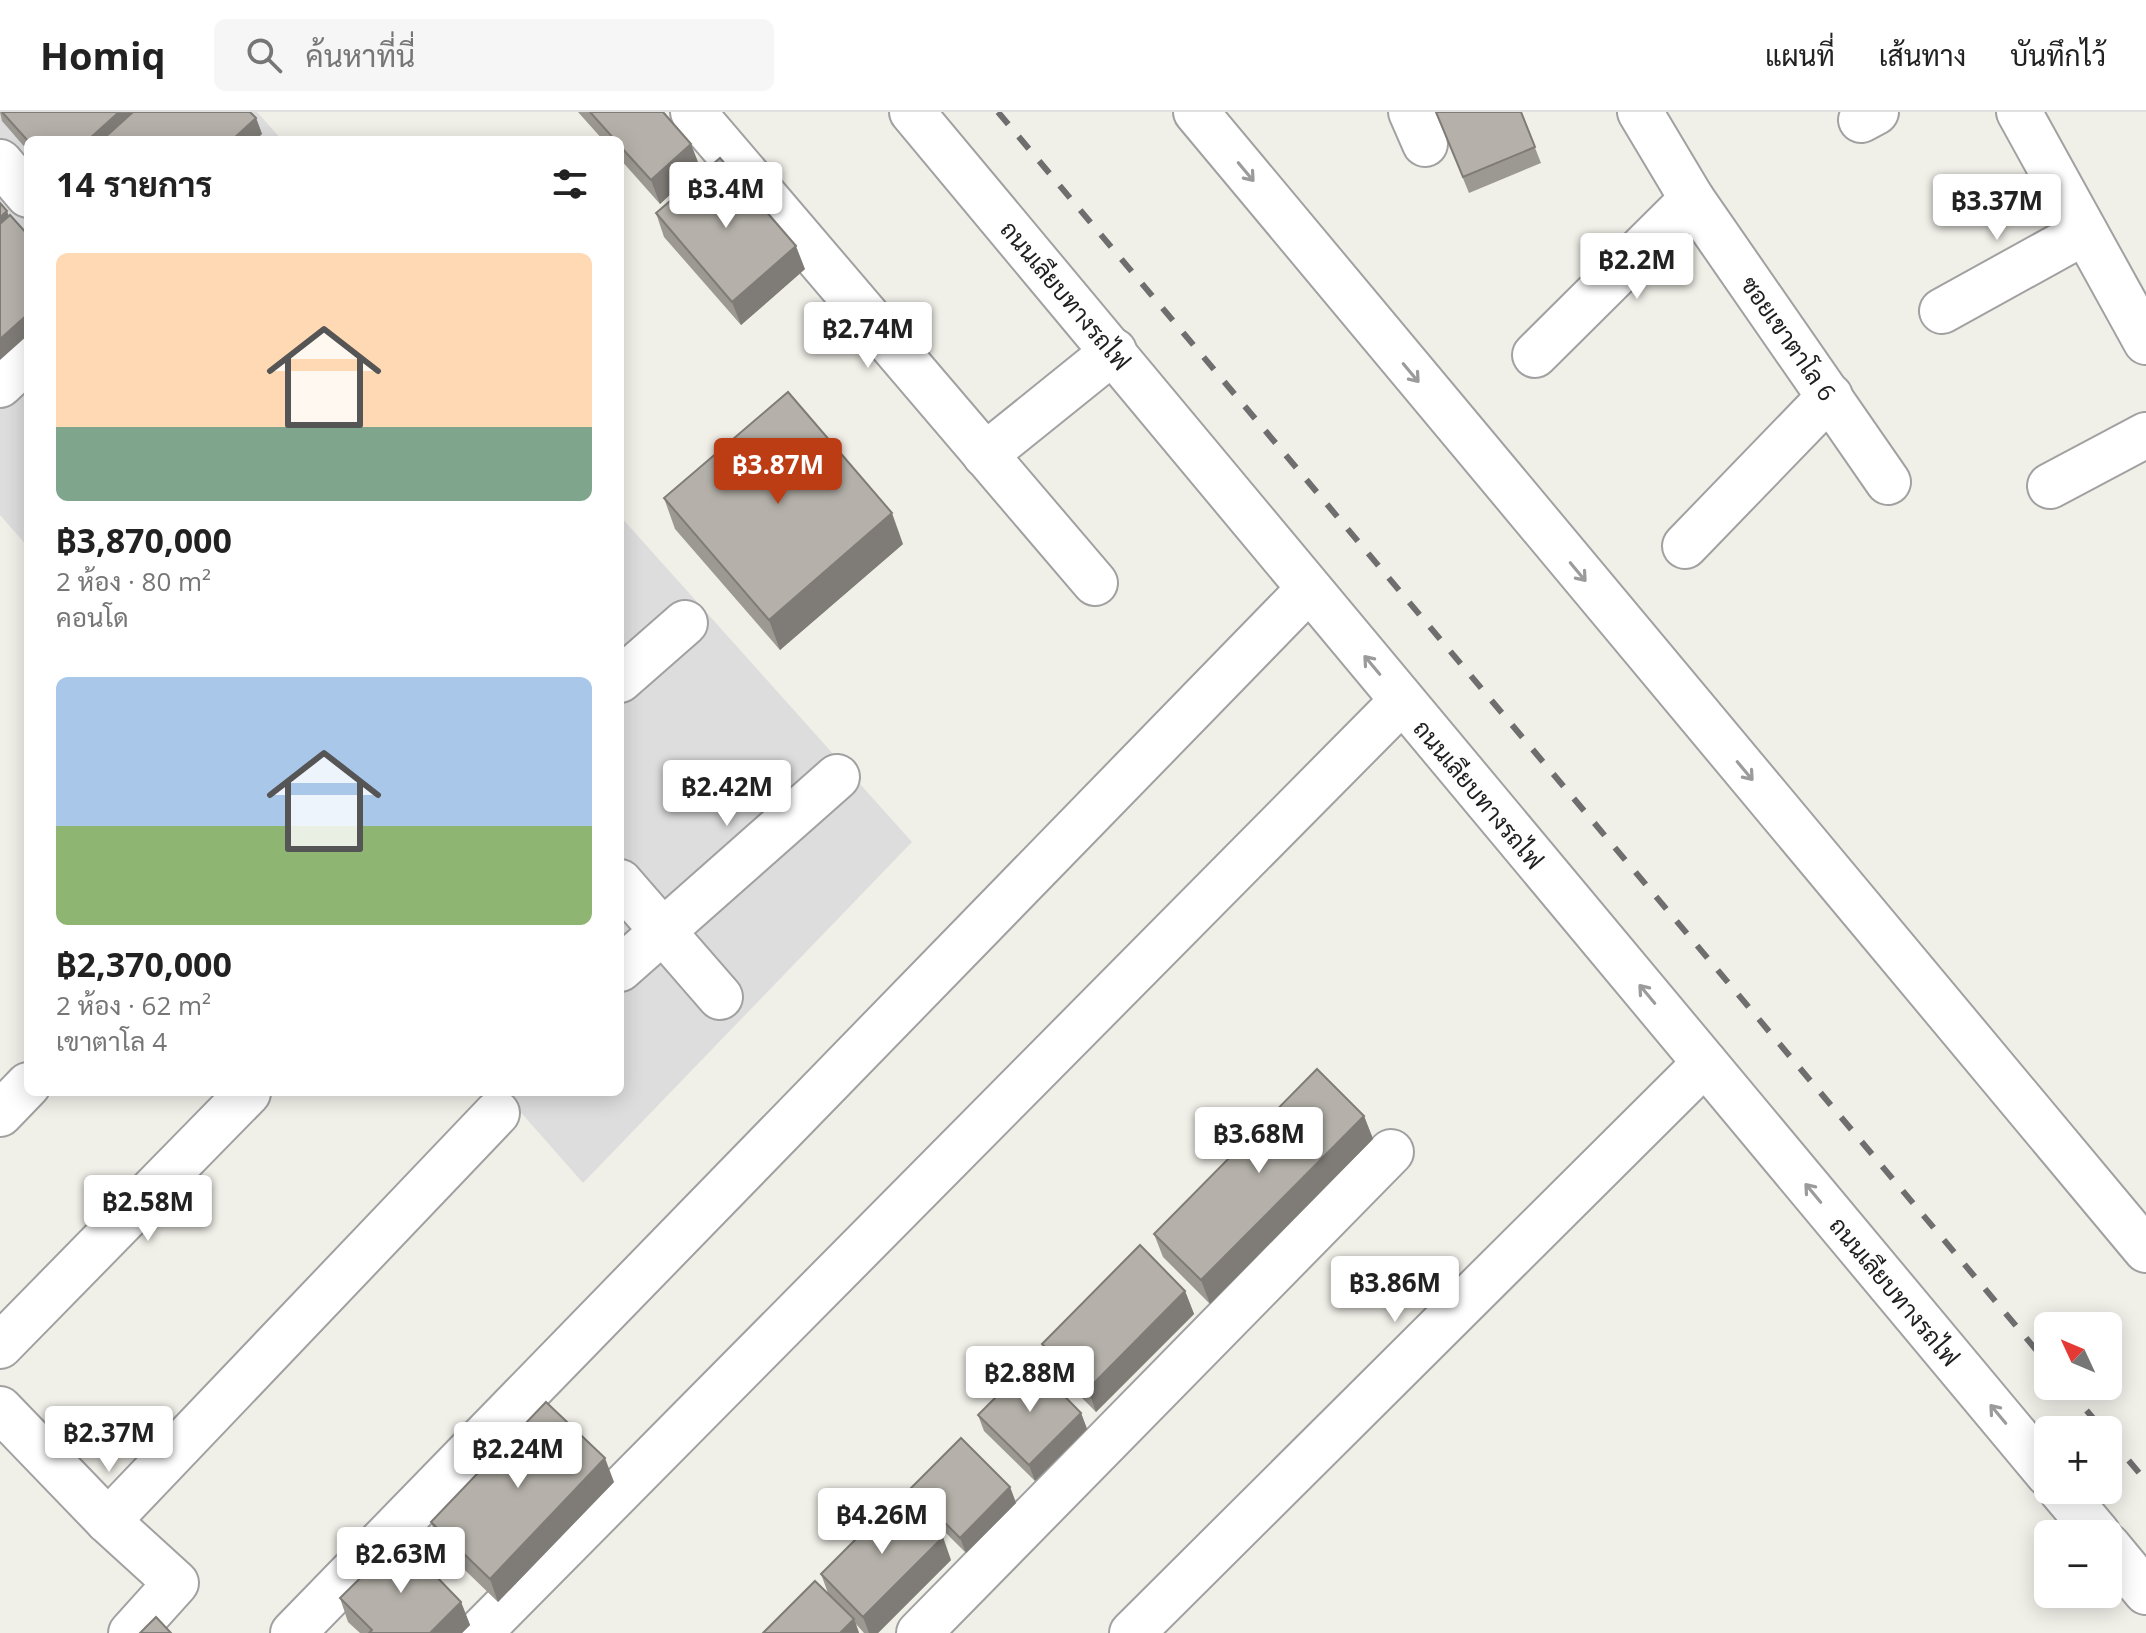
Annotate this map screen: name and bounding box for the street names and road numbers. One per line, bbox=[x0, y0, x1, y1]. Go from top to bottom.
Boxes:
street label: ถนนเลียบทางรถไฟ bbox=[994, 213, 1138, 377]
street label: ซอยเขาตาโล 6 bbox=[1734, 269, 1844, 407]
street label: ถนนเลียบทางรถไฟ bbox=[1407, 712, 1551, 876]
street label: ถนนเลียบทางรถไฟ bbox=[1823, 1209, 1967, 1373]

